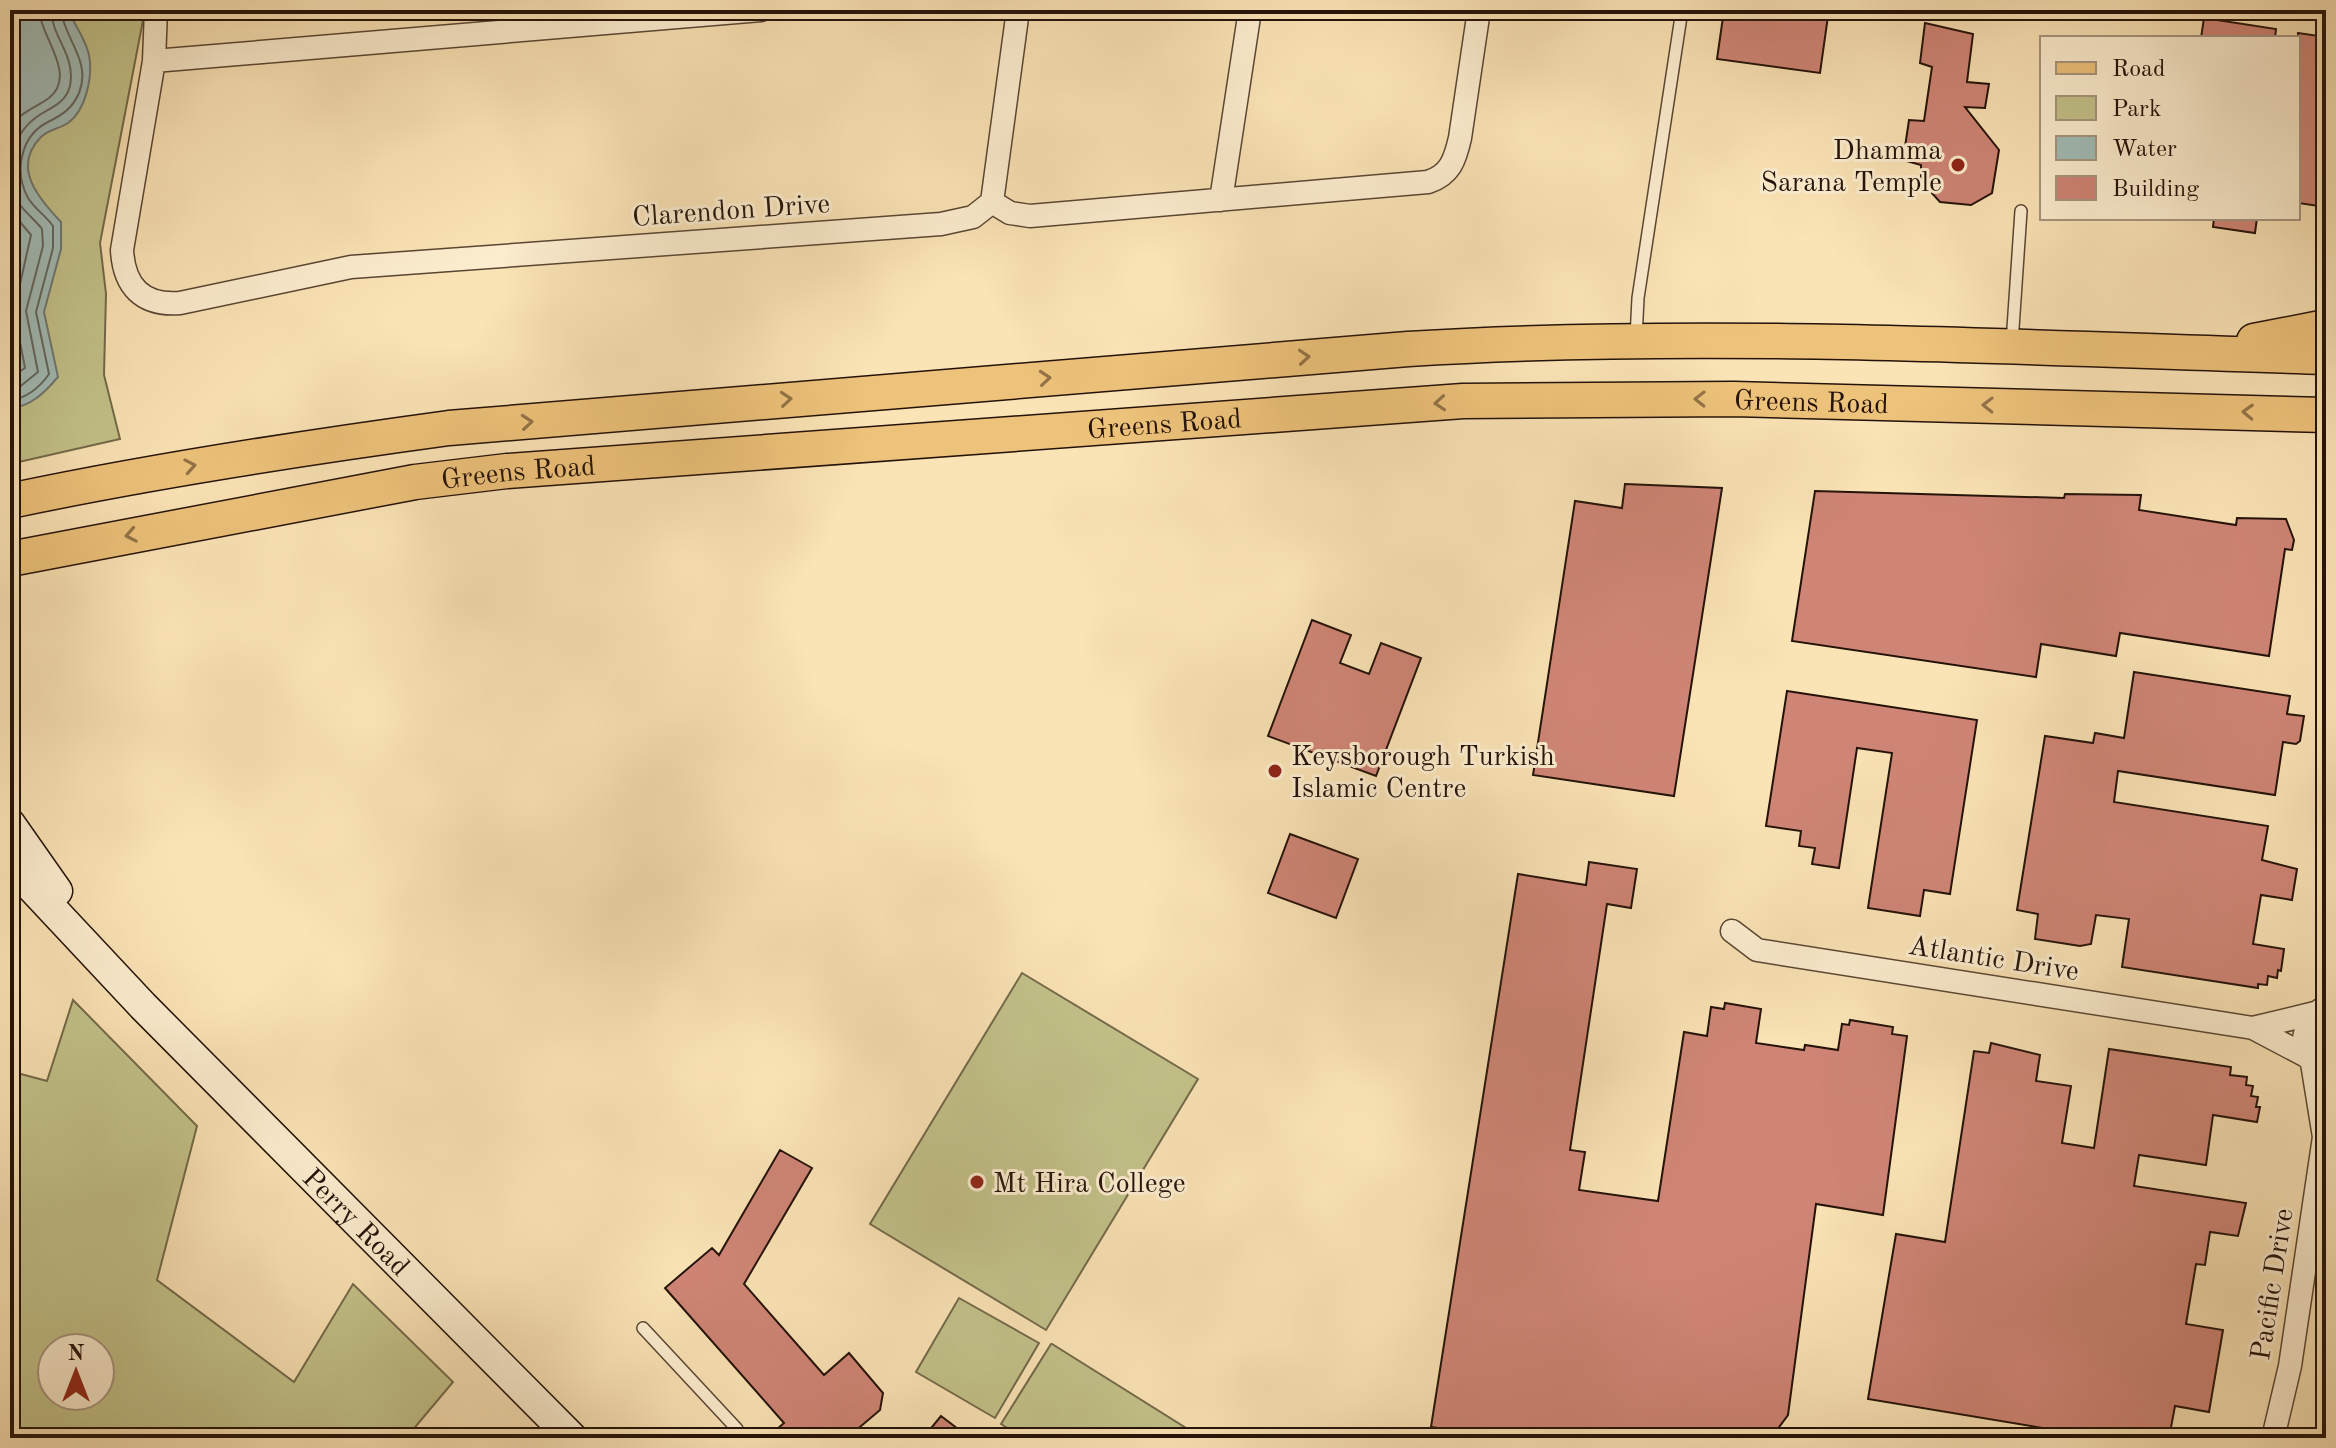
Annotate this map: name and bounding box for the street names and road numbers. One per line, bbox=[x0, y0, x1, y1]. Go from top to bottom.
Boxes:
street label: Clarendon Drive bbox=[631, 191, 831, 233]
street label: Greens Road bbox=[1734, 388, 1889, 420]
street label: Greens Road bbox=[1086, 406, 1243, 445]
street label: Greens Road bbox=[440, 454, 597, 496]
street label: Atlantic Drive bbox=[1906, 933, 2081, 987]
street label: Perry Road bbox=[296, 1164, 413, 1282]
street label: Pacific Drive bbox=[2248, 1206, 2300, 1362]

